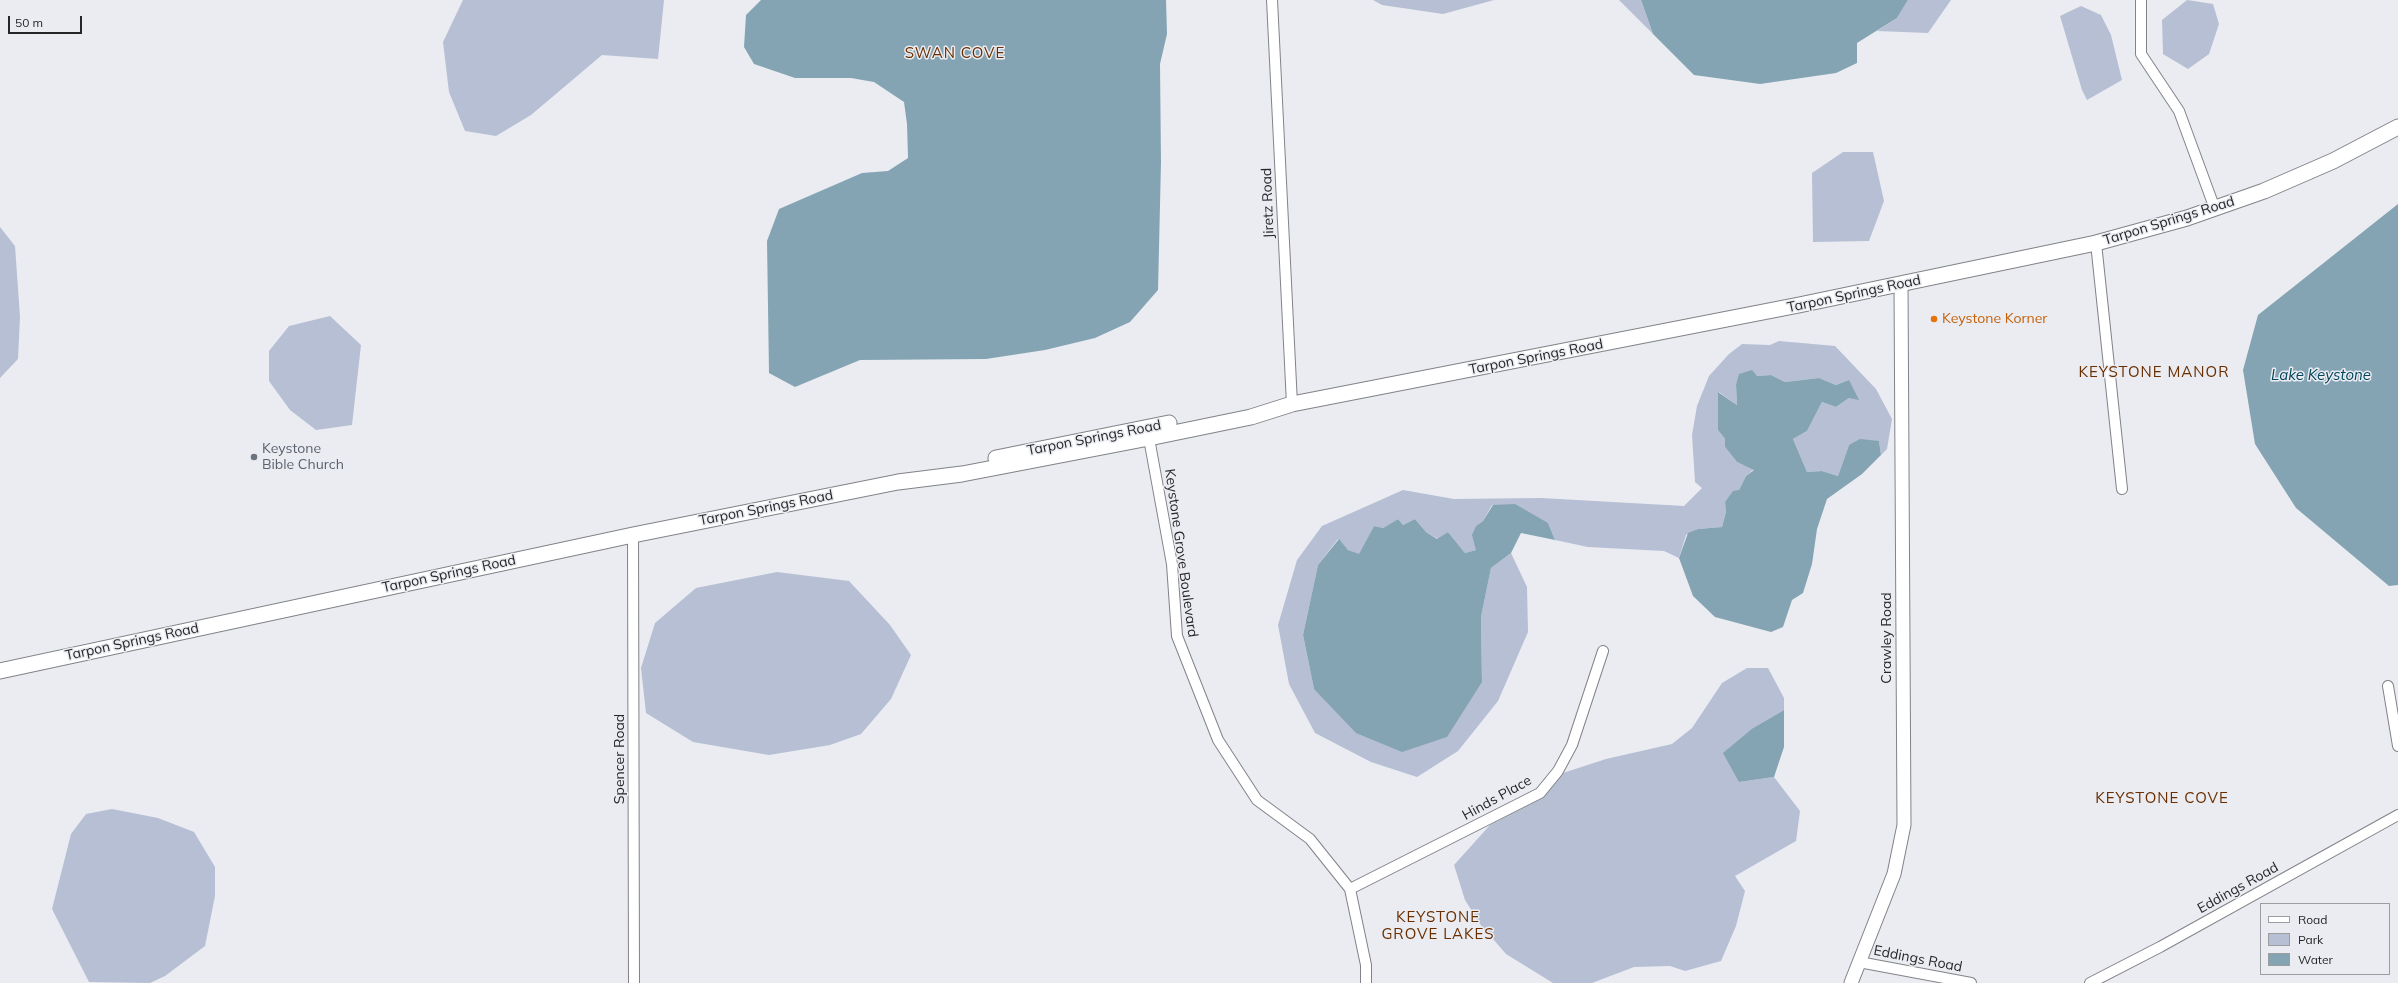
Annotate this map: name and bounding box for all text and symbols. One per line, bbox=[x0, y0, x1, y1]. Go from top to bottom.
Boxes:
scale bar bbox=[10, 8, 84, 34]
text: 50 m bbox=[15, 15, 43, 30]
district label: SWAN COVE bbox=[905, 44, 1005, 62]
street label: Jiretz Road bbox=[1258, 167, 1278, 239]
street label: Tarpon Springs Road bbox=[2101, 193, 2237, 249]
street label: Tarpon Springs Road bbox=[1786, 272, 1922, 316]
place label: Keystone Korner bbox=[1942, 311, 2047, 327]
marker: Keystone Korner bbox=[1929, 314, 1939, 324]
street label: Tarpon Springs Road bbox=[1468, 336, 1604, 378]
district label: KEYSTONE MANOR bbox=[2078, 363, 2230, 381]
water label: Lake Keystone bbox=[2271, 366, 2371, 384]
street label: Tarpon Springs Road bbox=[1026, 417, 1162, 459]
place label: Keystone Bible Church bbox=[262, 441, 344, 474]
marker: Keystone Bible Church bbox=[249, 452, 259, 462]
street label: Keystone Grove Boulevard bbox=[1161, 468, 1201, 638]
street label: Tarpon Springs Road bbox=[698, 487, 834, 529]
street label: Tarpon Springs Road bbox=[381, 552, 517, 596]
street label: Crawley Road bbox=[1879, 592, 1895, 684]
street label: Tarpon Springs Road bbox=[64, 620, 200, 664]
street label: Spencer Road bbox=[612, 714, 628, 804]
street label: Hinds Place bbox=[1459, 772, 1535, 824]
district label: KEYSTONE COVE bbox=[2095, 789, 2229, 807]
street label: Eddings Road bbox=[2195, 859, 2281, 917]
legend bbox=[2260, 903, 2390, 975]
district label: KEYSTONE GROVE LAKES bbox=[1381, 908, 1495, 943]
text: Road bbox=[2298, 912, 2327, 927]
text: Park bbox=[2298, 932, 2323, 947]
street label: Eddings Road bbox=[1872, 942, 1964, 976]
text: Water bbox=[2298, 952, 2333, 967]

